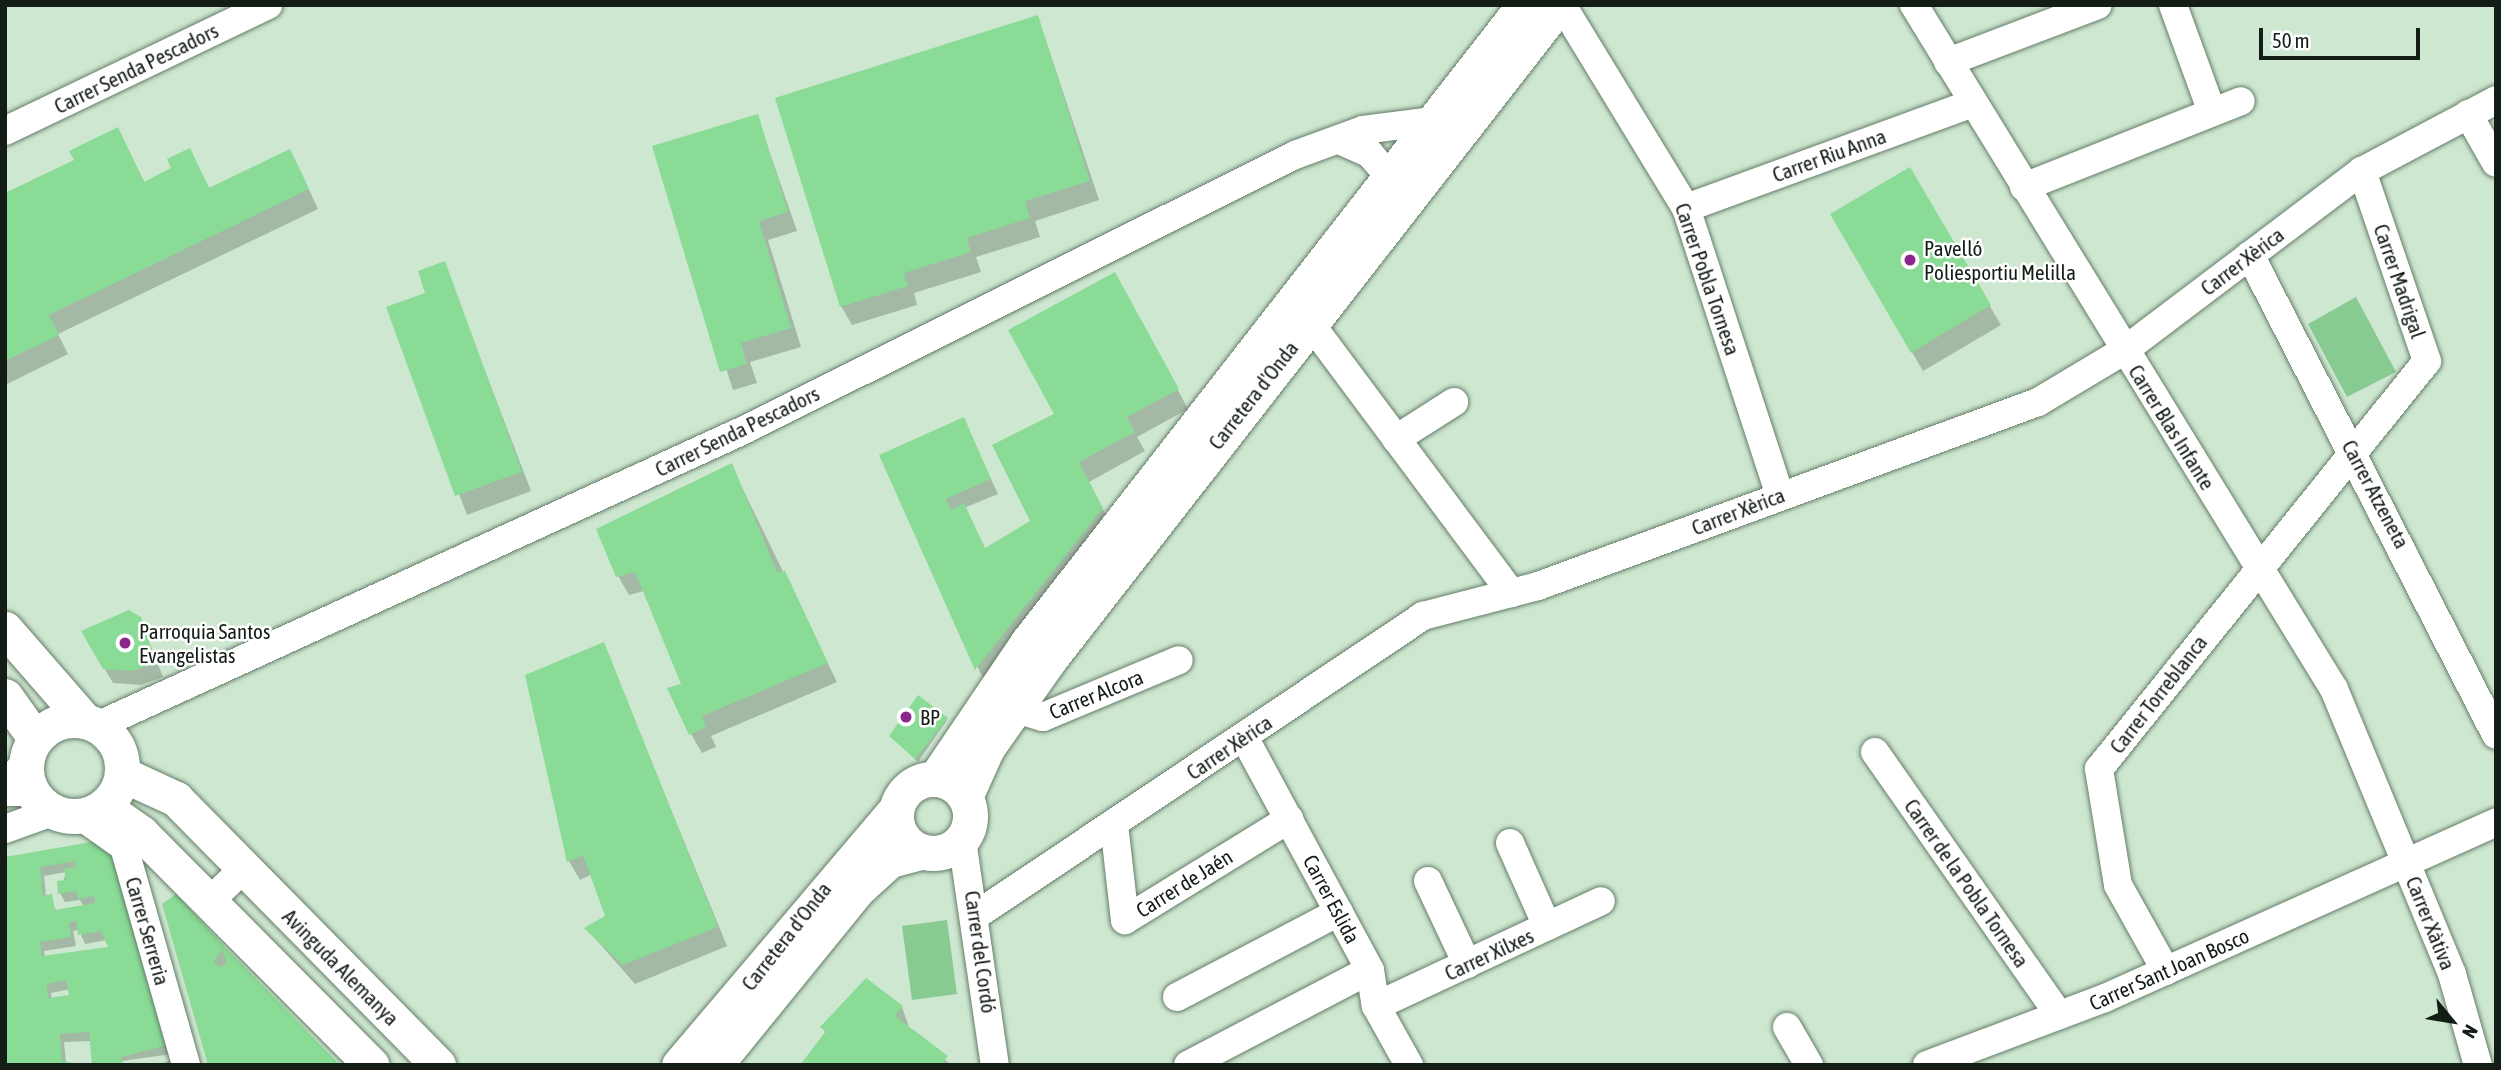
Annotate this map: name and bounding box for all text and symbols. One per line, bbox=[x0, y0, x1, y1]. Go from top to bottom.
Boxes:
scale bar bbox=[2263, 14, 2424, 58]
street label: Carrer Senda Pescadors bbox=[50, 17, 222, 119]
text: 50 m bbox=[2272, 28, 2310, 52]
street label: Carrer Riu Anna bbox=[1769, 123, 1889, 187]
street label: Carrer Pobla Tornesa bbox=[1670, 200, 1746, 358]
street label: Carrer Madrigal bbox=[2369, 221, 2431, 341]
street label: Carrer Xèrica bbox=[2196, 222, 2288, 300]
place label: Pavelló Poliesportiu Melilla bbox=[1924, 235, 2076, 285]
marker: Pavelló Poliesportiu Melilla bbox=[1902, 252, 1918, 268]
street label: Carretera d'Onda bbox=[1203, 336, 1303, 454]
street label: Carrer Blas Infante bbox=[2124, 360, 2220, 494]
street label: Carrer Senda Pescadors bbox=[651, 380, 823, 482]
street label: Carrer Atzeneta bbox=[2337, 436, 2415, 552]
street label: Carrer Xèrica bbox=[1688, 482, 1788, 540]
place label: Parroquia Santos Evangelistas bbox=[139, 618, 270, 668]
street label: Carrer Torreblanca bbox=[2104, 630, 2212, 758]
marker: Parroquia Santos Evangelistas bbox=[117, 635, 133, 651]
street label: Carrer Alcora bbox=[1045, 664, 1147, 724]
place label: BP bbox=[920, 704, 940, 730]
marker: BP bbox=[898, 709, 914, 725]
street label: Carrer Xèrica bbox=[1182, 709, 1276, 785]
street label: Carrer de la Pobla Tornesa bbox=[1899, 794, 2035, 972]
street label: Carrer de Jaén bbox=[1131, 843, 1237, 923]
street label: Carrer Eslida bbox=[1298, 850, 1366, 948]
street label: Carrer Xàtiva bbox=[2401, 873, 2461, 973]
street label: Carrer Serreria bbox=[121, 874, 175, 988]
street label: Carretera d'Onda bbox=[736, 877, 836, 995]
street label: Carrer del Cordó bbox=[960, 889, 1002, 1015]
street label: Avinguda Alemanya bbox=[278, 904, 404, 1030]
street label: Carrer Xilxes bbox=[1440, 922, 1538, 986]
street label: Carrer Sant Joan Bosco bbox=[2085, 922, 2253, 1016]
north arrow bbox=[2417, 986, 2487, 1056]
text: N bbox=[2458, 1021, 2483, 1042]

